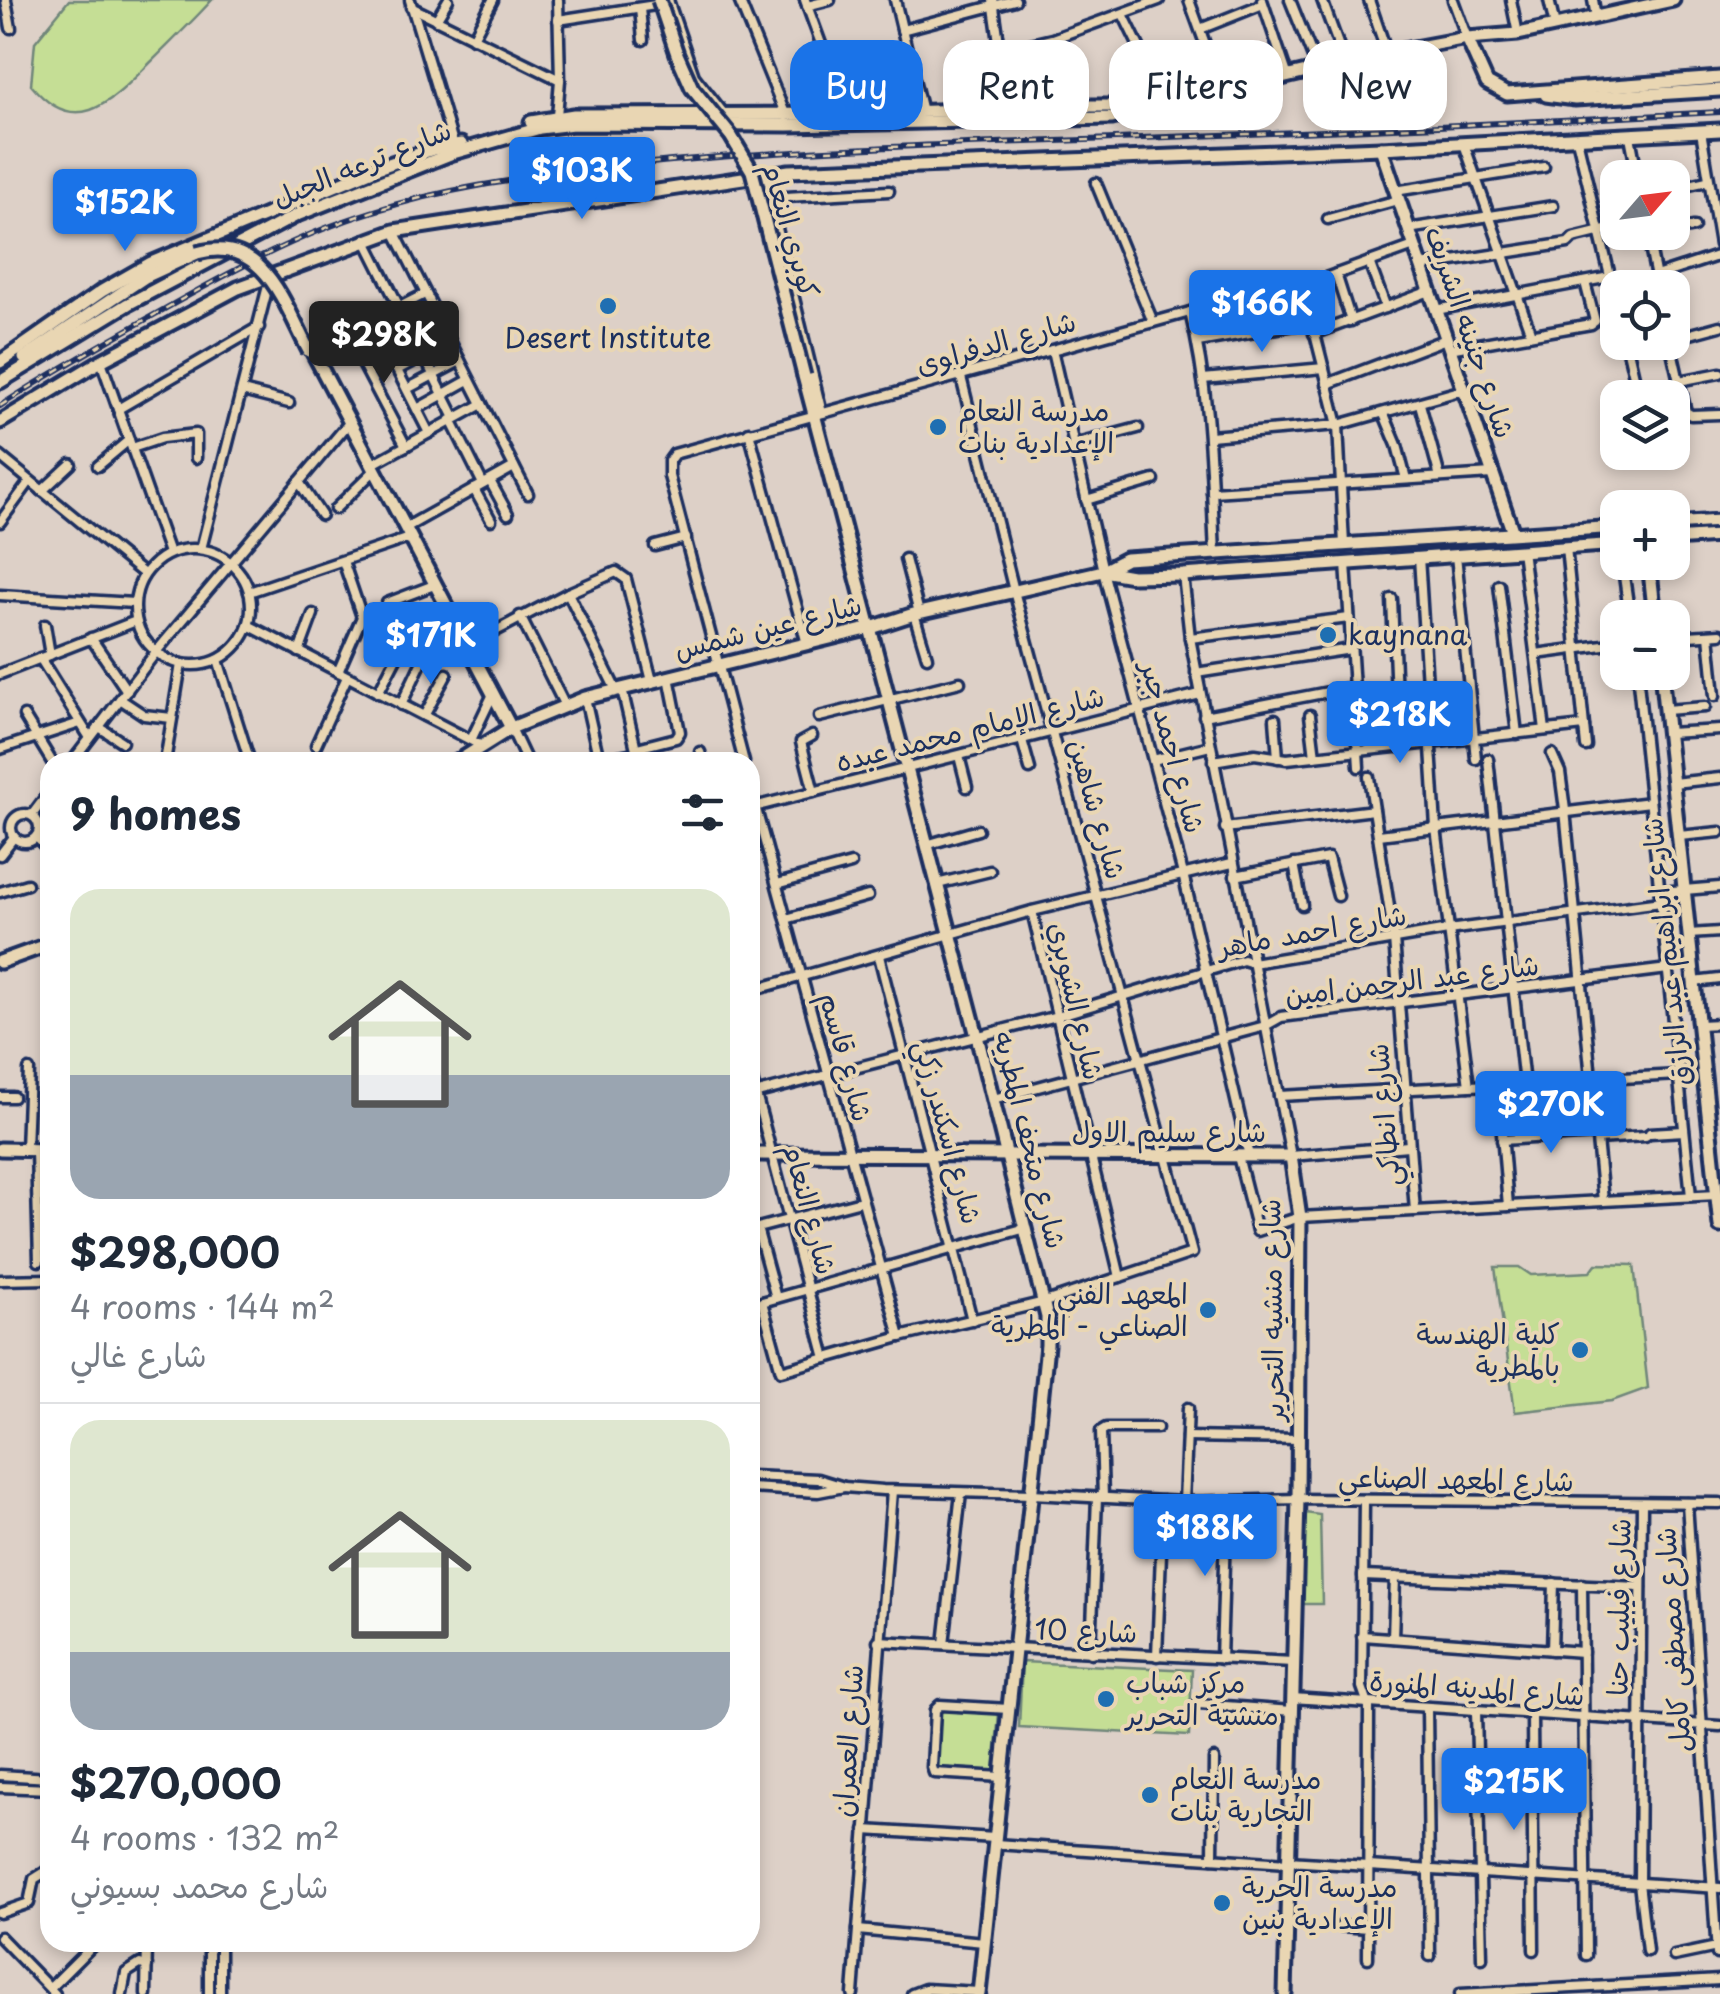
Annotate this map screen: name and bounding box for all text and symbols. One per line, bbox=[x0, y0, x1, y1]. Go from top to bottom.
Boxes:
chip: Buy bbox=[790, 40, 923, 130]
chip: Rent bbox=[943, 40, 1089, 130]
chip: Filters bbox=[1109, 40, 1283, 130]
chip: New bbox=[1303, 40, 1447, 130]
street label: شارع ترعه الجبل bbox=[265, 107, 457, 218]
pin: $103K bbox=[512, 137, 652, 222]
text: $103K bbox=[531, 145, 633, 193]
street label: كوبري النعام bbox=[751, 157, 832, 303]
north arrow bbox=[1600, 160, 1690, 250]
map controls bbox=[1600, 160, 1690, 690]
pin: $152K bbox=[55, 169, 195, 254]
text: $152K bbox=[75, 177, 175, 225]
street label: شارع جنينه الشريف bbox=[1415, 220, 1528, 443]
pin: $166K bbox=[1192, 270, 1332, 355]
button: locate bbox=[1600, 270, 1690, 360]
text: $166K bbox=[1211, 278, 1313, 326]
marker: Desert Institute bbox=[597, 295, 619, 317]
street label: شارع الدفراوى bbox=[910, 298, 1081, 385]
pin: $298K bbox=[314, 301, 454, 386]
text: $298K bbox=[331, 309, 437, 357]
place label: Desert Institute bbox=[504, 315, 712, 358]
button: layers bbox=[1600, 380, 1690, 470]
place label: مدرسة النعام الإعدادية بنات bbox=[958, 388, 1114, 463]
marker: مدرسة النعام الإعدادية بنات bbox=[927, 416, 949, 438]
button: + bbox=[1600, 490, 1690, 580]
street label: شارع عين شمس bbox=[669, 581, 866, 670]
button: − bbox=[1600, 600, 1690, 690]
pin: $171K bbox=[361, 602, 501, 687]
text: $171K bbox=[386, 610, 476, 658]
place label: kaynana bbox=[1348, 612, 1468, 655]
marker: kaynana bbox=[1317, 624, 1339, 646]
street label: شارع احمد جبر bbox=[1130, 654, 1218, 838]
street label: شارع الإمام محمد عبده bbox=[831, 673, 1109, 784]
pin: $218K bbox=[1330, 681, 1470, 766]
text: $218K bbox=[1349, 689, 1451, 737]
street label: شارع شاهين bbox=[1058, 733, 1139, 884]
text: 9 homes bbox=[70, 781, 241, 844]
icon: filters bbox=[675, 785, 730, 840]
street label: شارع ابراهيم عبد الرازق bbox=[1629, 816, 1702, 1088]
street label: شارع احمد ماهر bbox=[1212, 892, 1410, 968]
street label: شارع الشوبري bbox=[1037, 917, 1117, 1084]
street label: شارع عبد الرحمن امين bbox=[1282, 942, 1541, 1015]
icon: home bbox=[310, 954, 490, 1134]
street label: شارع قاسم bbox=[808, 987, 885, 1126]
street label: شارع متحف المطريه bbox=[984, 1026, 1079, 1253]
street label: شارع اسكندر زكي bbox=[899, 1035, 995, 1230]
street label: شارع انطاكي bbox=[1355, 1041, 1415, 1188]
pin: $270K bbox=[1481, 1071, 1621, 1156]
text: $270K bbox=[1497, 1079, 1605, 1127]
street label: شارع سليم الاول bbox=[1072, 1109, 1266, 1154]
street label: شارع النعام bbox=[771, 1138, 850, 1279]
street label: شارع منشيه التحرير bbox=[1247, 1198, 1294, 1424]
text: $298,000 bbox=[70, 1219, 280, 1282]
place label: المعهد الفني الصناعي - المطرية bbox=[991, 1271, 1188, 1351]
text: 4 rooms · 144 m² bbox=[70, 1282, 335, 1330]
marker: المعهد الفني الصناعي - المطرية bbox=[1197, 1299, 1219, 1321]
place label: كلية الهندسة بالمطرية bbox=[1417, 1311, 1560, 1386]
text: شارع غالي bbox=[70, 1330, 207, 1378]
marker: كلية الهندسة بالمطرية bbox=[1569, 1339, 1591, 1361]
street label: شارع المعهد الصناعي bbox=[1338, 1454, 1574, 1506]
icon: home bbox=[310, 1485, 490, 1665]
pin: $188K bbox=[1135, 1494, 1275, 1579]
text: $188K bbox=[1156, 1502, 1254, 1550]
street label: شارع فيليب حنا bbox=[1594, 1518, 1641, 1696]
street label: شارع مصطفى كامل bbox=[1642, 1526, 1701, 1754]
street label: شارع 10 bbox=[1034, 1606, 1138, 1653]
street label: شارع المدينه المنورة bbox=[1368, 1658, 1586, 1715]
place label: مركز شباب منشية التحرير bbox=[1124, 1660, 1279, 1735]
street label: شارع العمران bbox=[820, 1663, 873, 1819]
marker: مركز شباب منشية التحرير bbox=[1095, 1688, 1117, 1710]
pin: $215K bbox=[1444, 1748, 1584, 1833]
text: $270,000 bbox=[70, 1750, 282, 1813]
place label: مدرسة النعام التجارية بنات bbox=[1170, 1756, 1321, 1831]
text: $215K bbox=[1464, 1756, 1564, 1804]
marker: مدرسة النعام التجارية بنات bbox=[1139, 1784, 1161, 1806]
text: 4 rooms · 132 m² bbox=[70, 1813, 340, 1861]
text: شارع محمد بسيوني bbox=[70, 1861, 329, 1909]
place label: مدرسة الحرية الإعدادية بنين bbox=[1242, 1864, 1397, 1939]
marker: مدرسة الحرية الإعدادية بنين bbox=[1211, 1892, 1233, 1914]

